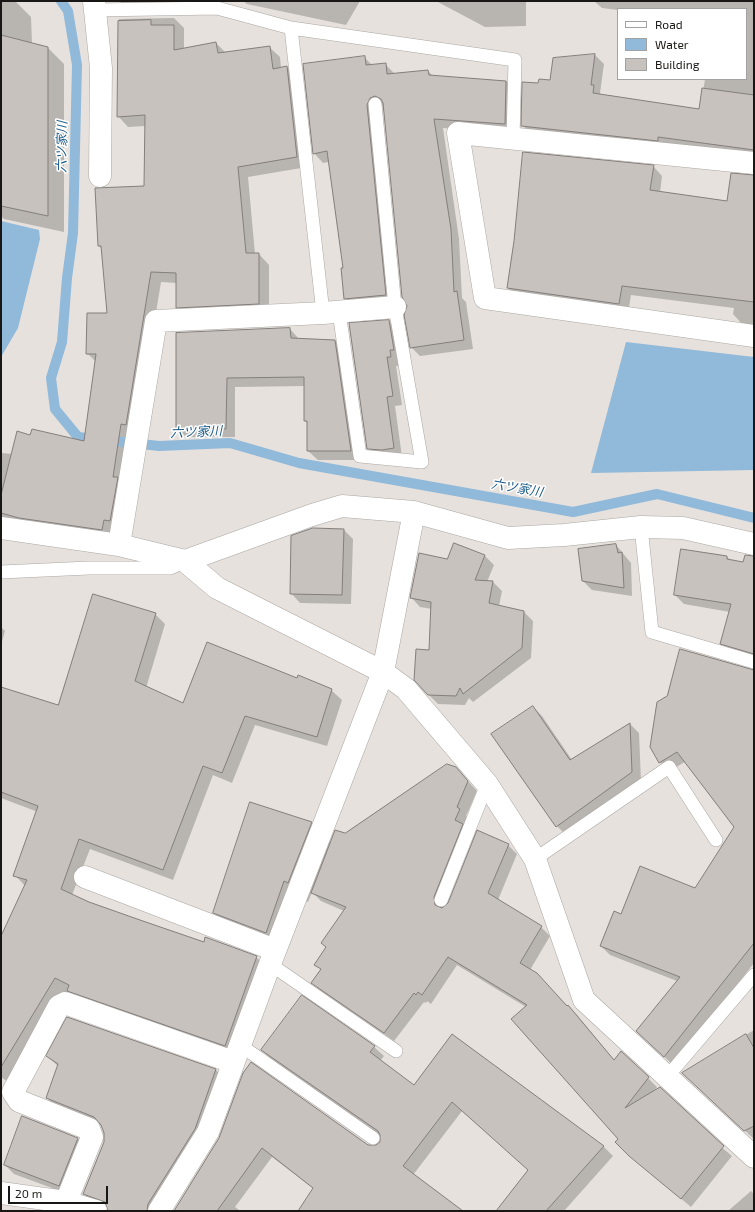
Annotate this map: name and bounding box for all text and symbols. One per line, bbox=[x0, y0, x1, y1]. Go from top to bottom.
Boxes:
legend bbox=[617, 8, 747, 80]
text: Road bbox=[655, 17, 683, 31]
text: Water bbox=[655, 37, 689, 51]
text: Building bbox=[655, 57, 699, 71]
water label: 六ツ家川 bbox=[54, 121, 70, 173]
water label: 六ツ家川 bbox=[170, 423, 222, 441]
water label: 六ツ家川 bbox=[490, 476, 544, 500]
scale bar bbox=[10, 1178, 110, 1204]
text: 20 m bbox=[15, 1186, 42, 1200]

